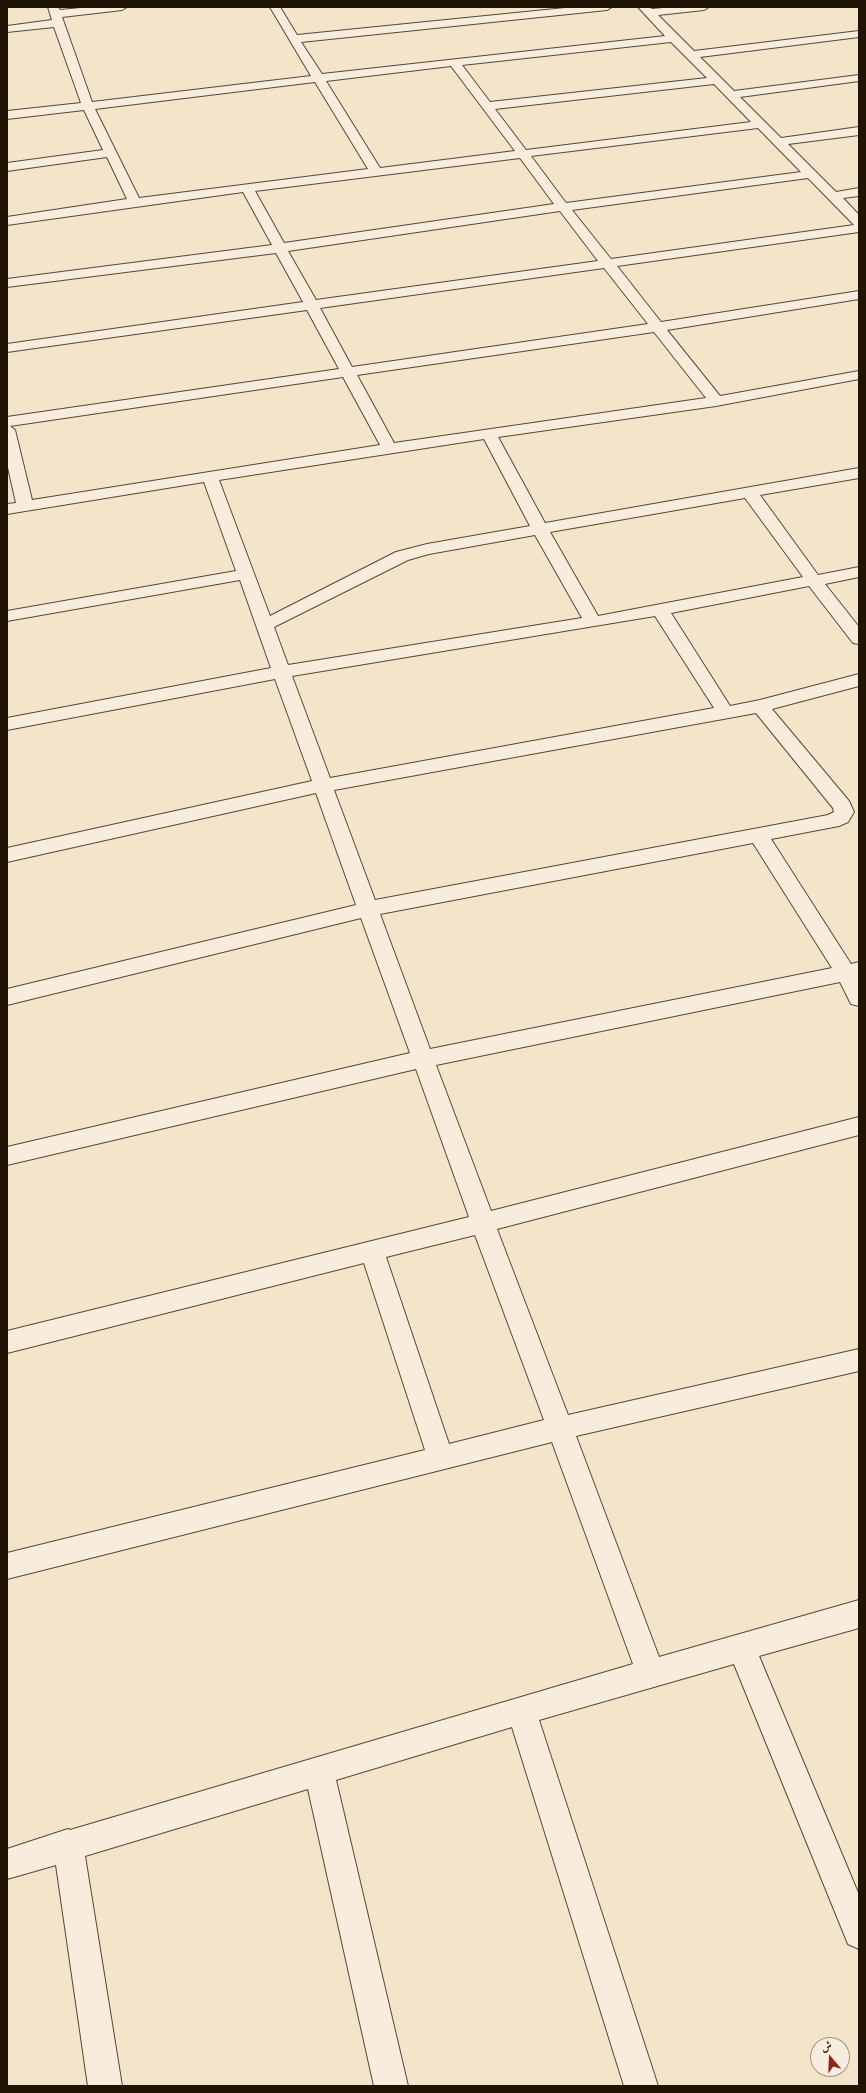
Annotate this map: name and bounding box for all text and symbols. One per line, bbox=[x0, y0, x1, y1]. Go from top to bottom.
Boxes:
north arrow bbox=[810, 2037, 850, 2077]
text: ش bbox=[819, 2038, 834, 2054]

